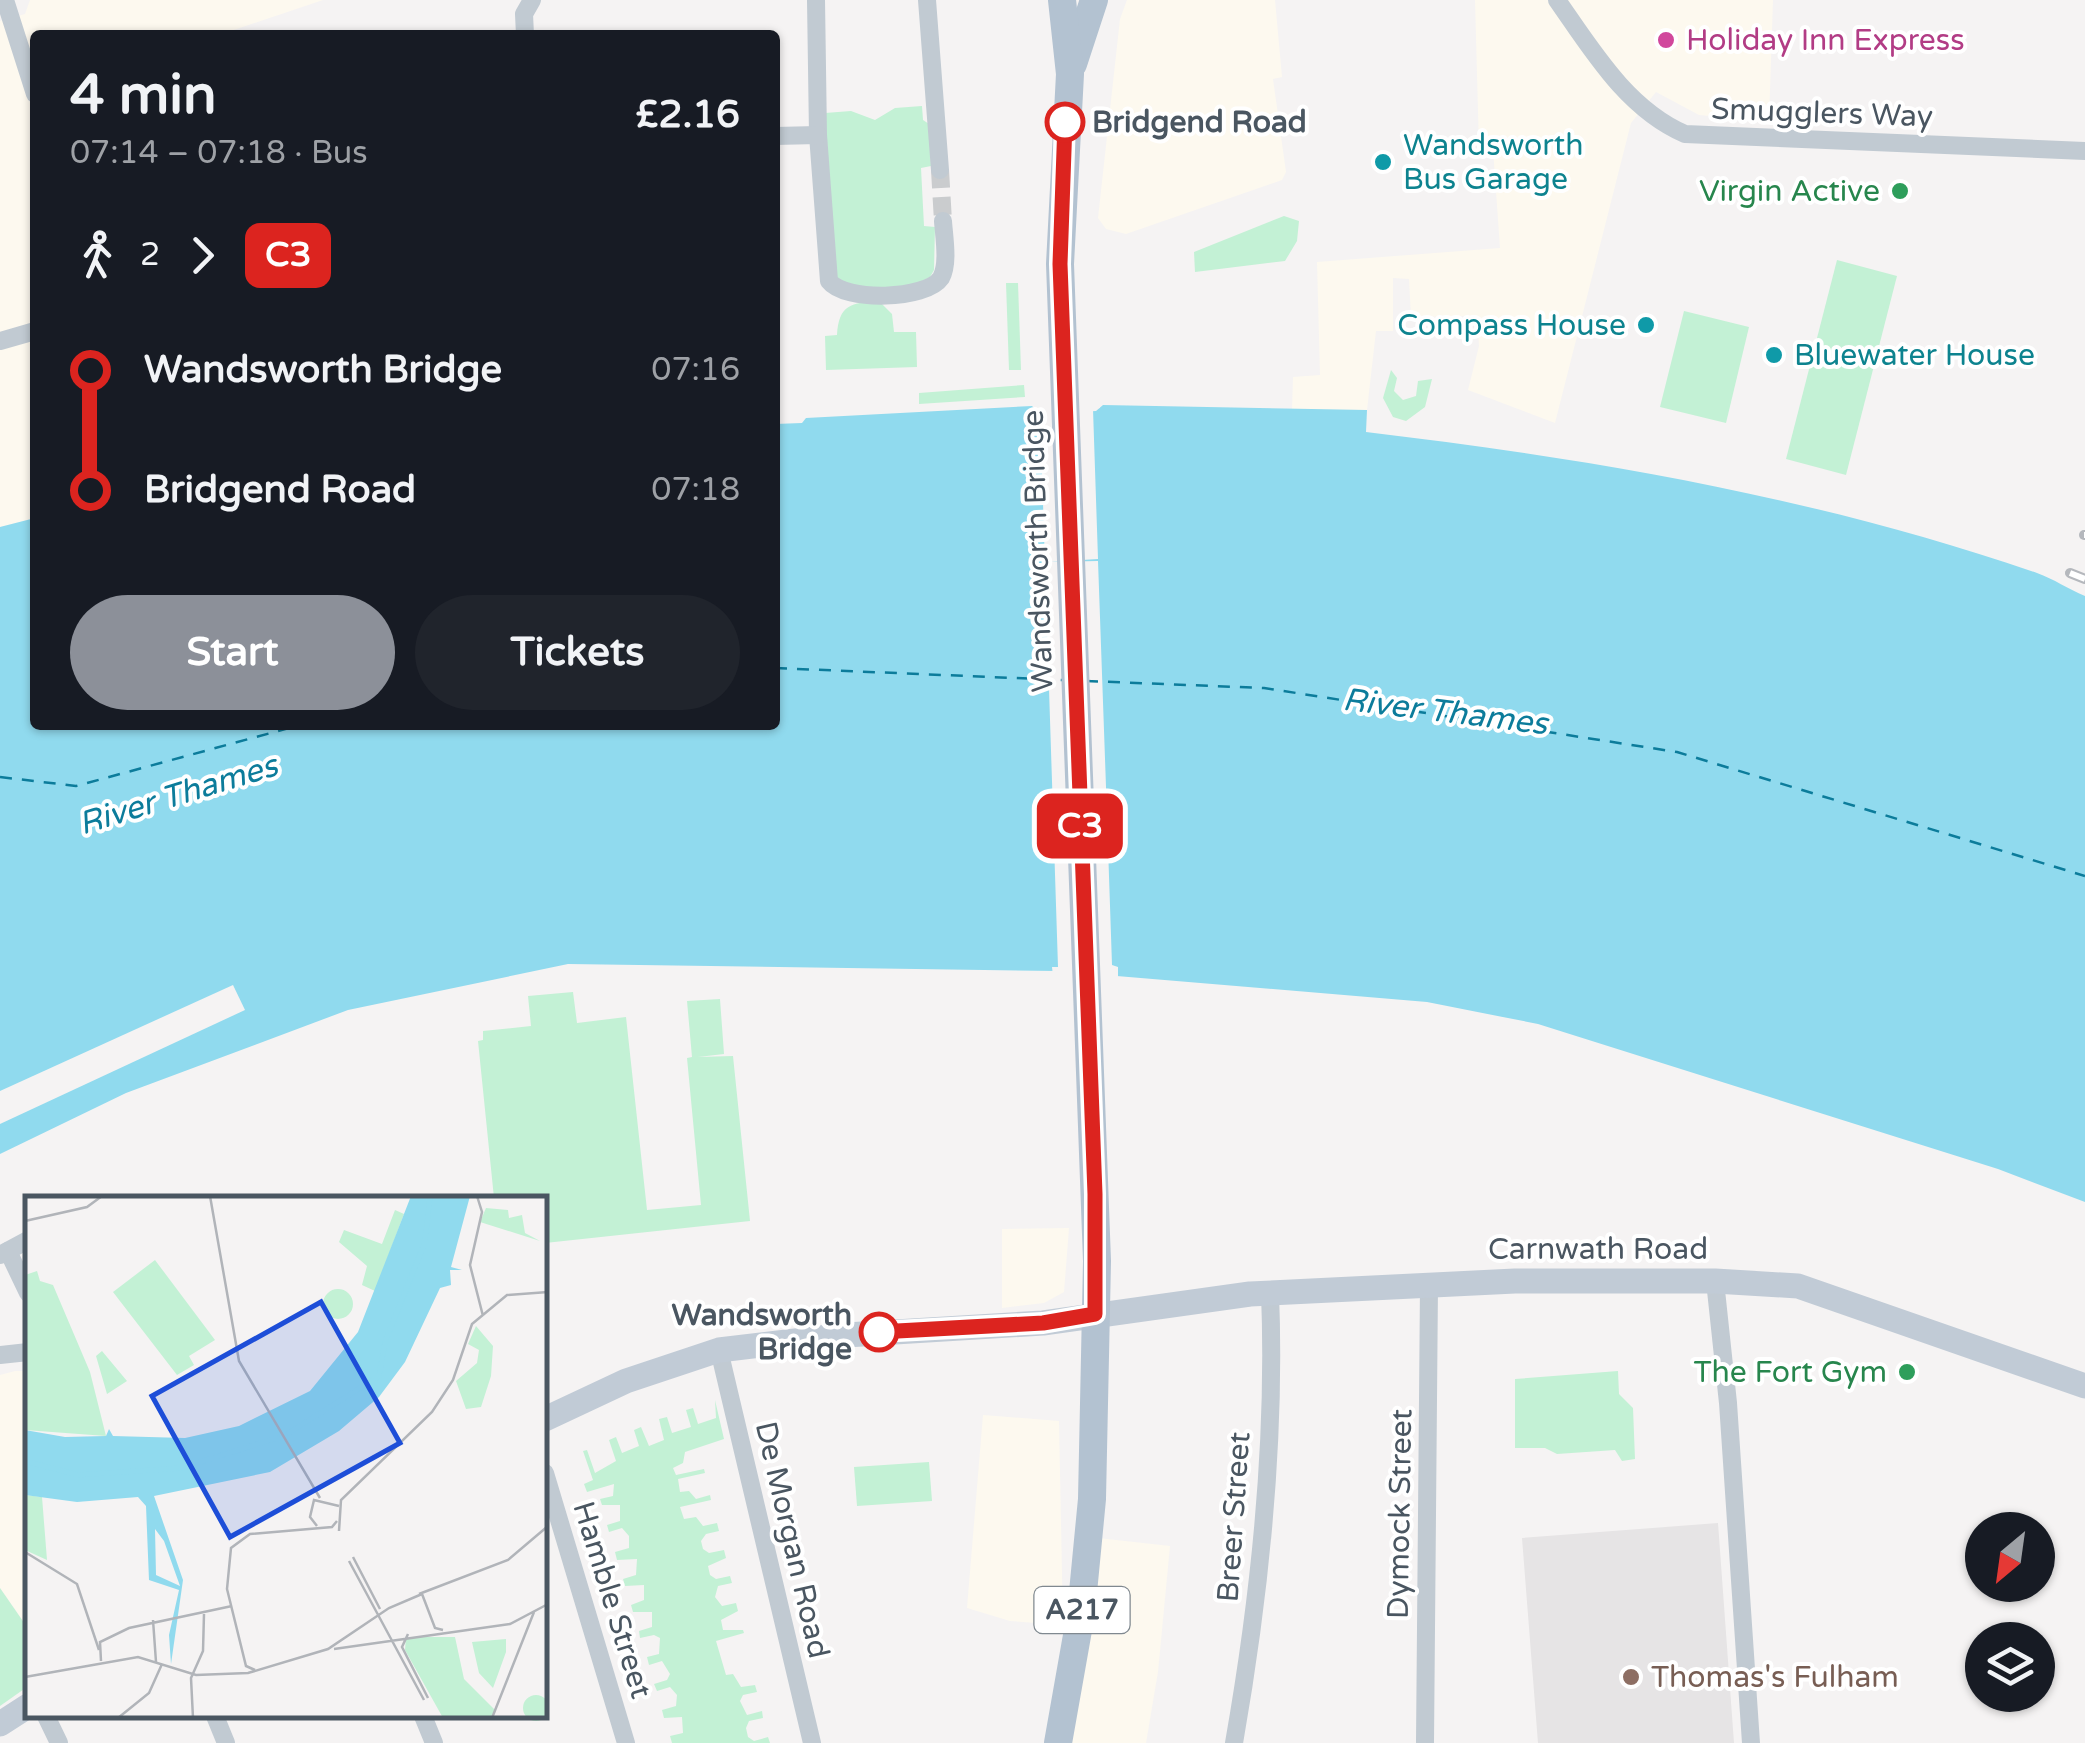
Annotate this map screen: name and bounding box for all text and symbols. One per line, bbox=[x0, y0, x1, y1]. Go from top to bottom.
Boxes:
place label: Holiday Inn Express bbox=[1686, 22, 1965, 59]
marker: Holiday Inn Express bbox=[1655, 29, 1677, 51]
text: 4 min bbox=[70, 63, 217, 129]
street label: Smugglers Way bbox=[1711, 91, 1933, 135]
text: £2.16 bbox=[636, 92, 740, 138]
marker: Bridgend Road bbox=[1046, 103, 1084, 141]
place label: Bridgend Road bbox=[1092, 104, 1307, 141]
place label: Wandsworth Bus Garage bbox=[1403, 127, 1583, 198]
text: 07:14 – 07:18 · Bus bbox=[70, 134, 368, 172]
marker: Wandsworth Bus Garage bbox=[1372, 151, 1394, 173]
place label: Virgin Active bbox=[1699, 173, 1880, 210]
marker: Virgin Active bbox=[1889, 180, 1911, 202]
icon: walk bbox=[70, 228, 125, 283]
icon: forward bbox=[175, 228, 230, 283]
text: C3 bbox=[265, 234, 311, 276]
text: 2 bbox=[140, 236, 160, 274]
place label: Compass House bbox=[1397, 307, 1626, 344]
marker: Compass House bbox=[1635, 314, 1657, 336]
place label: Bluewater House bbox=[1794, 337, 2035, 374]
marker: Bluewater House bbox=[1763, 344, 1785, 366]
text: Wandsworth Bridge bbox=[144, 347, 502, 393]
text: 07:16 bbox=[651, 351, 740, 389]
street label: Wandsworth Bridge bbox=[1015, 409, 1061, 693]
text: Bridgend Road bbox=[144, 467, 416, 513]
text: 07:18 bbox=[651, 471, 740, 509]
button: Start bbox=[70, 595, 395, 710]
button: Tickets bbox=[415, 595, 740, 710]
water label: River Thames bbox=[1341, 681, 1552, 744]
water label: River Thames bbox=[74, 746, 284, 843]
line badge: C3 bbox=[1035, 794, 1125, 858]
text: C3 bbox=[1057, 805, 1103, 847]
inset map bbox=[25, 1196, 548, 1718]
street label: Carnwath Road bbox=[1488, 1231, 1708, 1268]
place label: Wandsworth Bridge bbox=[672, 1297, 852, 1368]
marker: Wandsworth Bridge bbox=[860, 1313, 898, 1351]
place label: The Fort Gym bbox=[1693, 1354, 1887, 1391]
marker: The Fort Gym bbox=[1896, 1361, 1918, 1383]
street label: Dymock Street bbox=[1380, 1409, 1420, 1619]
street label: De Morgan Road bbox=[747, 1418, 837, 1662]
street label: Breer Street bbox=[1210, 1431, 1258, 1603]
street label: Hamble Street bbox=[564, 1497, 660, 1703]
north arrow bbox=[1965, 1512, 2055, 1602]
map controls bbox=[1965, 1512, 2055, 1712]
road number: A217 bbox=[1034, 1587, 1130, 1633]
button: layers bbox=[1965, 1622, 2055, 1712]
place label: Thomas's Fulham bbox=[1651, 1659, 1899, 1696]
marker: Thomas's Fulham bbox=[1620, 1666, 1642, 1688]

